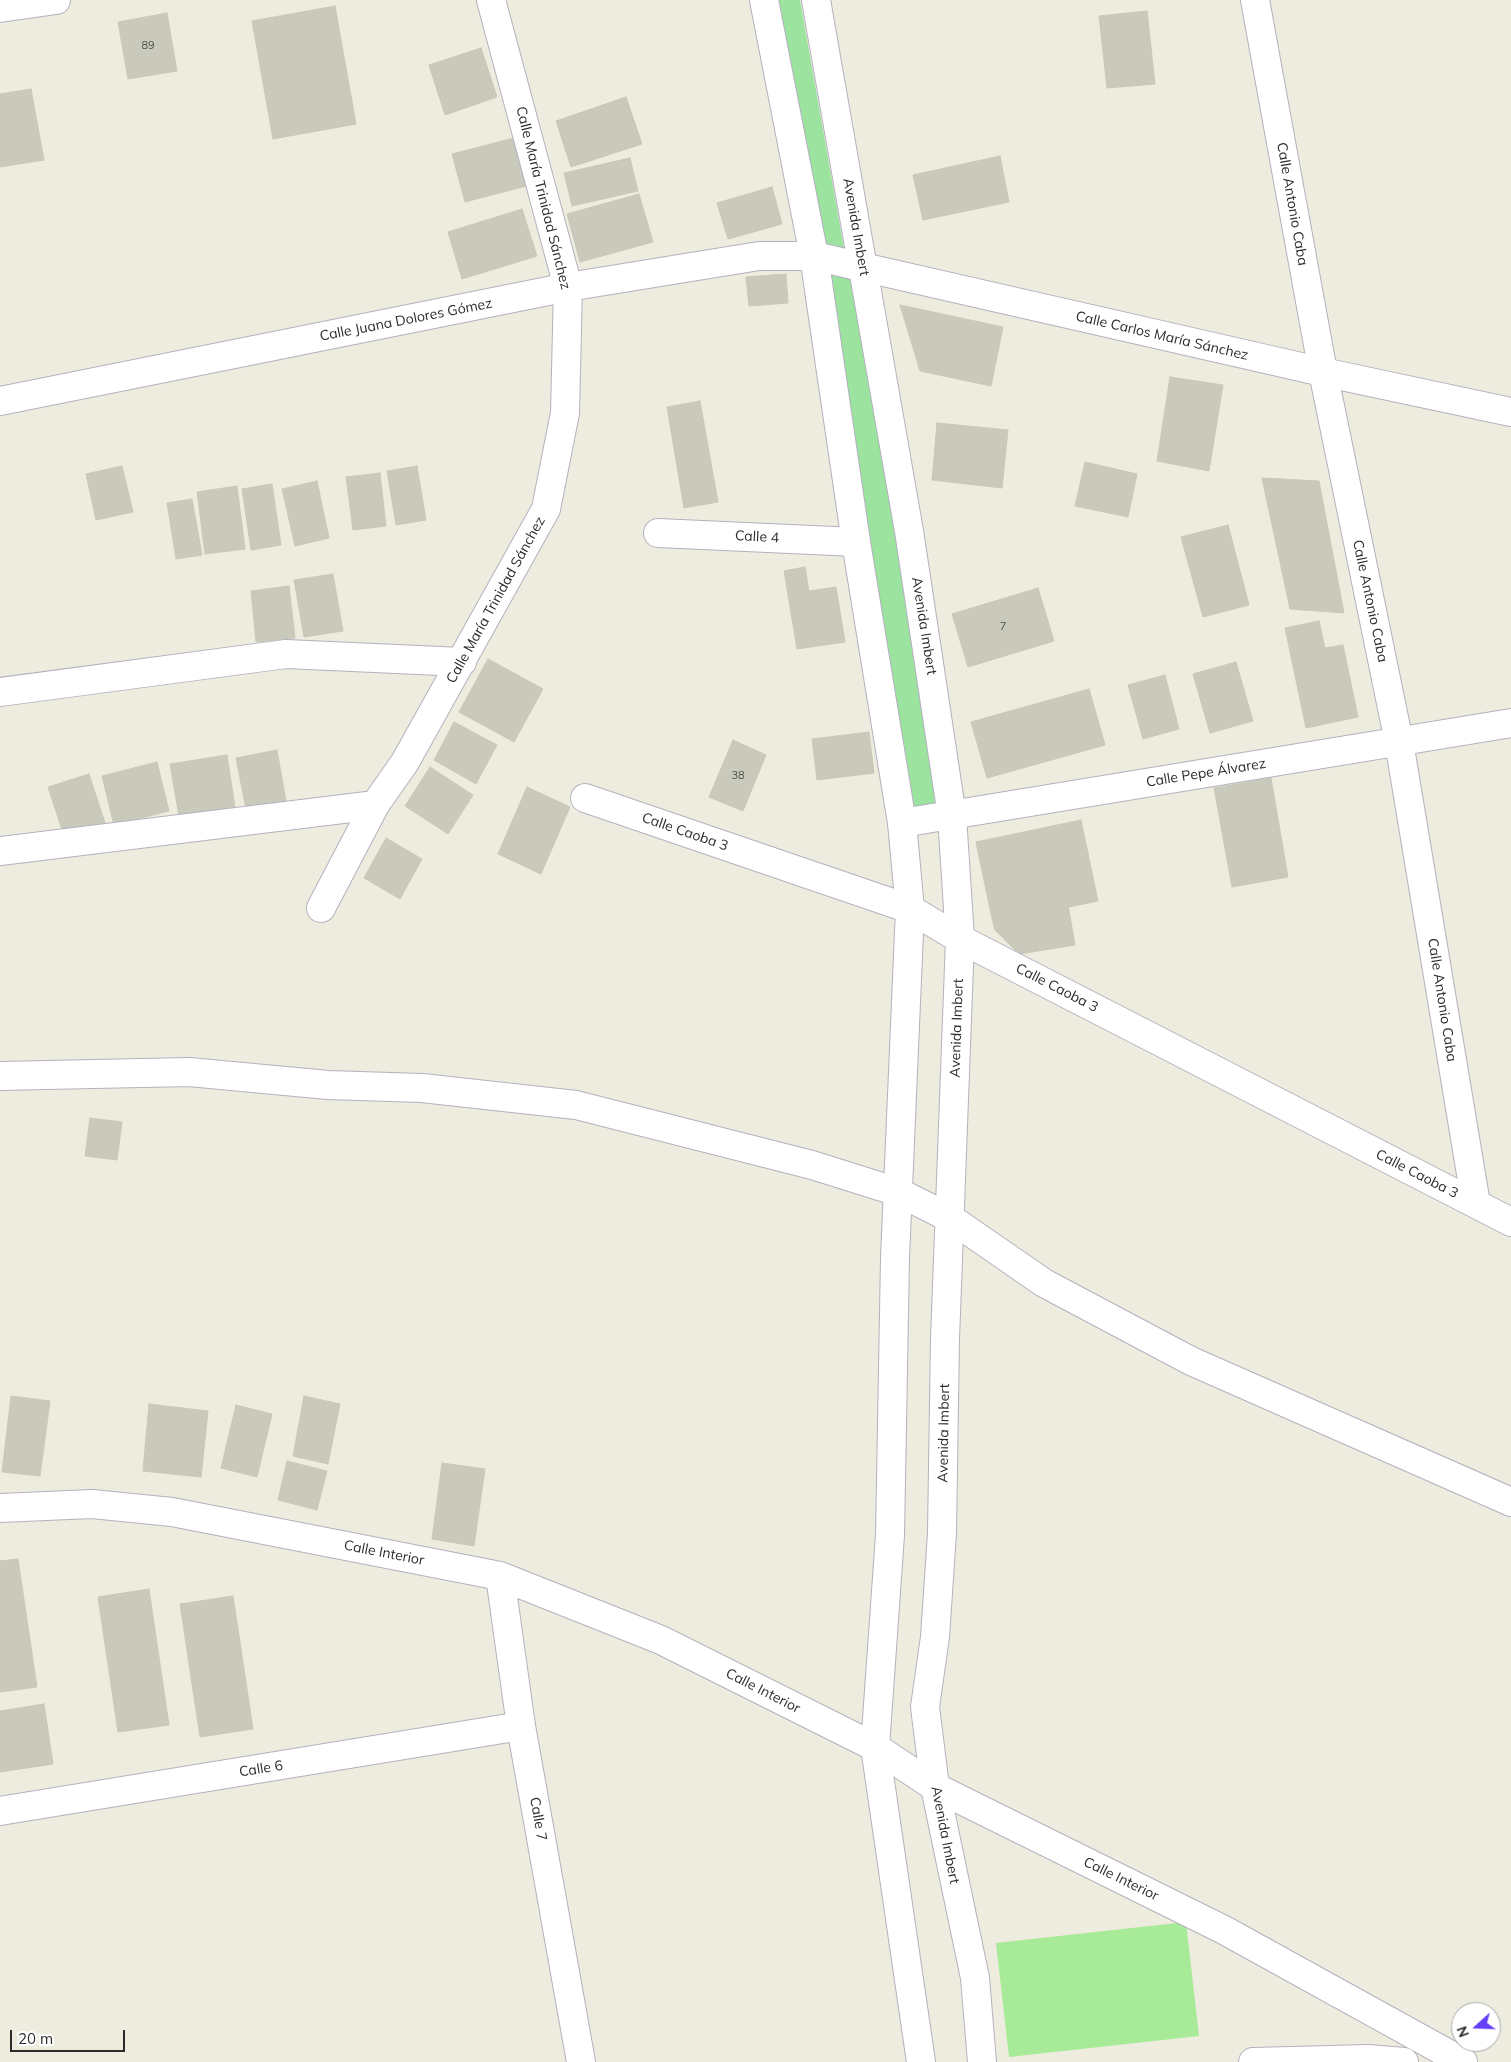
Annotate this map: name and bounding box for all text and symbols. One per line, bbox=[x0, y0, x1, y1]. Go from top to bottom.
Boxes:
house number: 89 bbox=[141, 39, 155, 53]
street label: Calle María Trinidad Sánchez bbox=[512, 105, 574, 291]
street label: Calle Antonio Caba bbox=[1273, 141, 1311, 267]
street label: Avenida Imbert bbox=[839, 177, 873, 277]
street label: Calle Juana Dolores Gómez bbox=[318, 295, 494, 345]
street label: Calle Carlos María Sánchez bbox=[1074, 308, 1250, 364]
street label: Calle María Trinidad Sánchez bbox=[443, 514, 549, 686]
street label: Calle 4 bbox=[735, 527, 779, 547]
street label: Calle Antonio Caba bbox=[1349, 538, 1391, 664]
street label: Avenida Imbert bbox=[908, 576, 940, 676]
house number: 7 bbox=[1000, 620, 1006, 634]
street label: Calle Pepe Álvarez bbox=[1145, 755, 1267, 791]
house number: 38 bbox=[731, 769, 745, 783]
street label: Calle Caoba 3 bbox=[640, 809, 730, 855]
street label: Calle Antonio Caba bbox=[1424, 937, 1460, 1063]
street label: Calle Caoba 3 bbox=[1013, 960, 1101, 1016]
street label: Avenida Imbert bbox=[947, 978, 967, 1078]
street label: Calle Caoba 3 bbox=[1373, 1146, 1461, 1202]
street label: Avenida Imbert bbox=[935, 1383, 953, 1483]
street label: Calle Interior bbox=[342, 1537, 426, 1569]
street label: Calle Interior bbox=[723, 1665, 803, 1717]
street label: Calle 6 bbox=[238, 1757, 284, 1781]
street label: Avenida Imbert bbox=[927, 1785, 963, 1885]
street label: Calle 7 bbox=[526, 1796, 550, 1842]
street label: Calle Interior bbox=[1081, 1854, 1161, 1904]
north arrow bbox=[1451, 2002, 1501, 2052]
scale bar bbox=[12, 2020, 128, 2052]
text: N bbox=[1453, 2024, 1473, 2040]
text: 20 m bbox=[18, 2029, 53, 2048]

